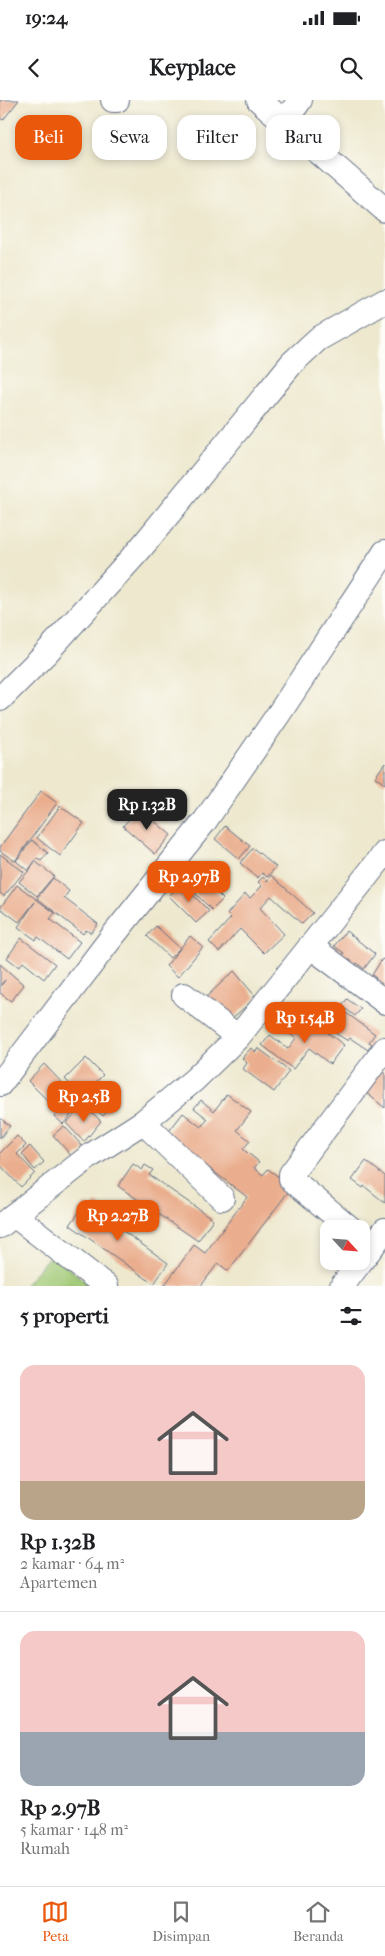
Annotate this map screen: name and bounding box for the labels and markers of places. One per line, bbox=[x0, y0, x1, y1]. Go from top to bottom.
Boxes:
pin: Rp 1.32B bbox=[95, 788, 199, 831]
pin: Rp 2.97B bbox=[137, 860, 241, 903]
pin: Rp 1.54B bbox=[253, 1002, 357, 1044]
pin: Rp 2.5B bbox=[38, 1080, 130, 1123]
pin: Rp 2.27B bbox=[66, 1200, 170, 1242]

